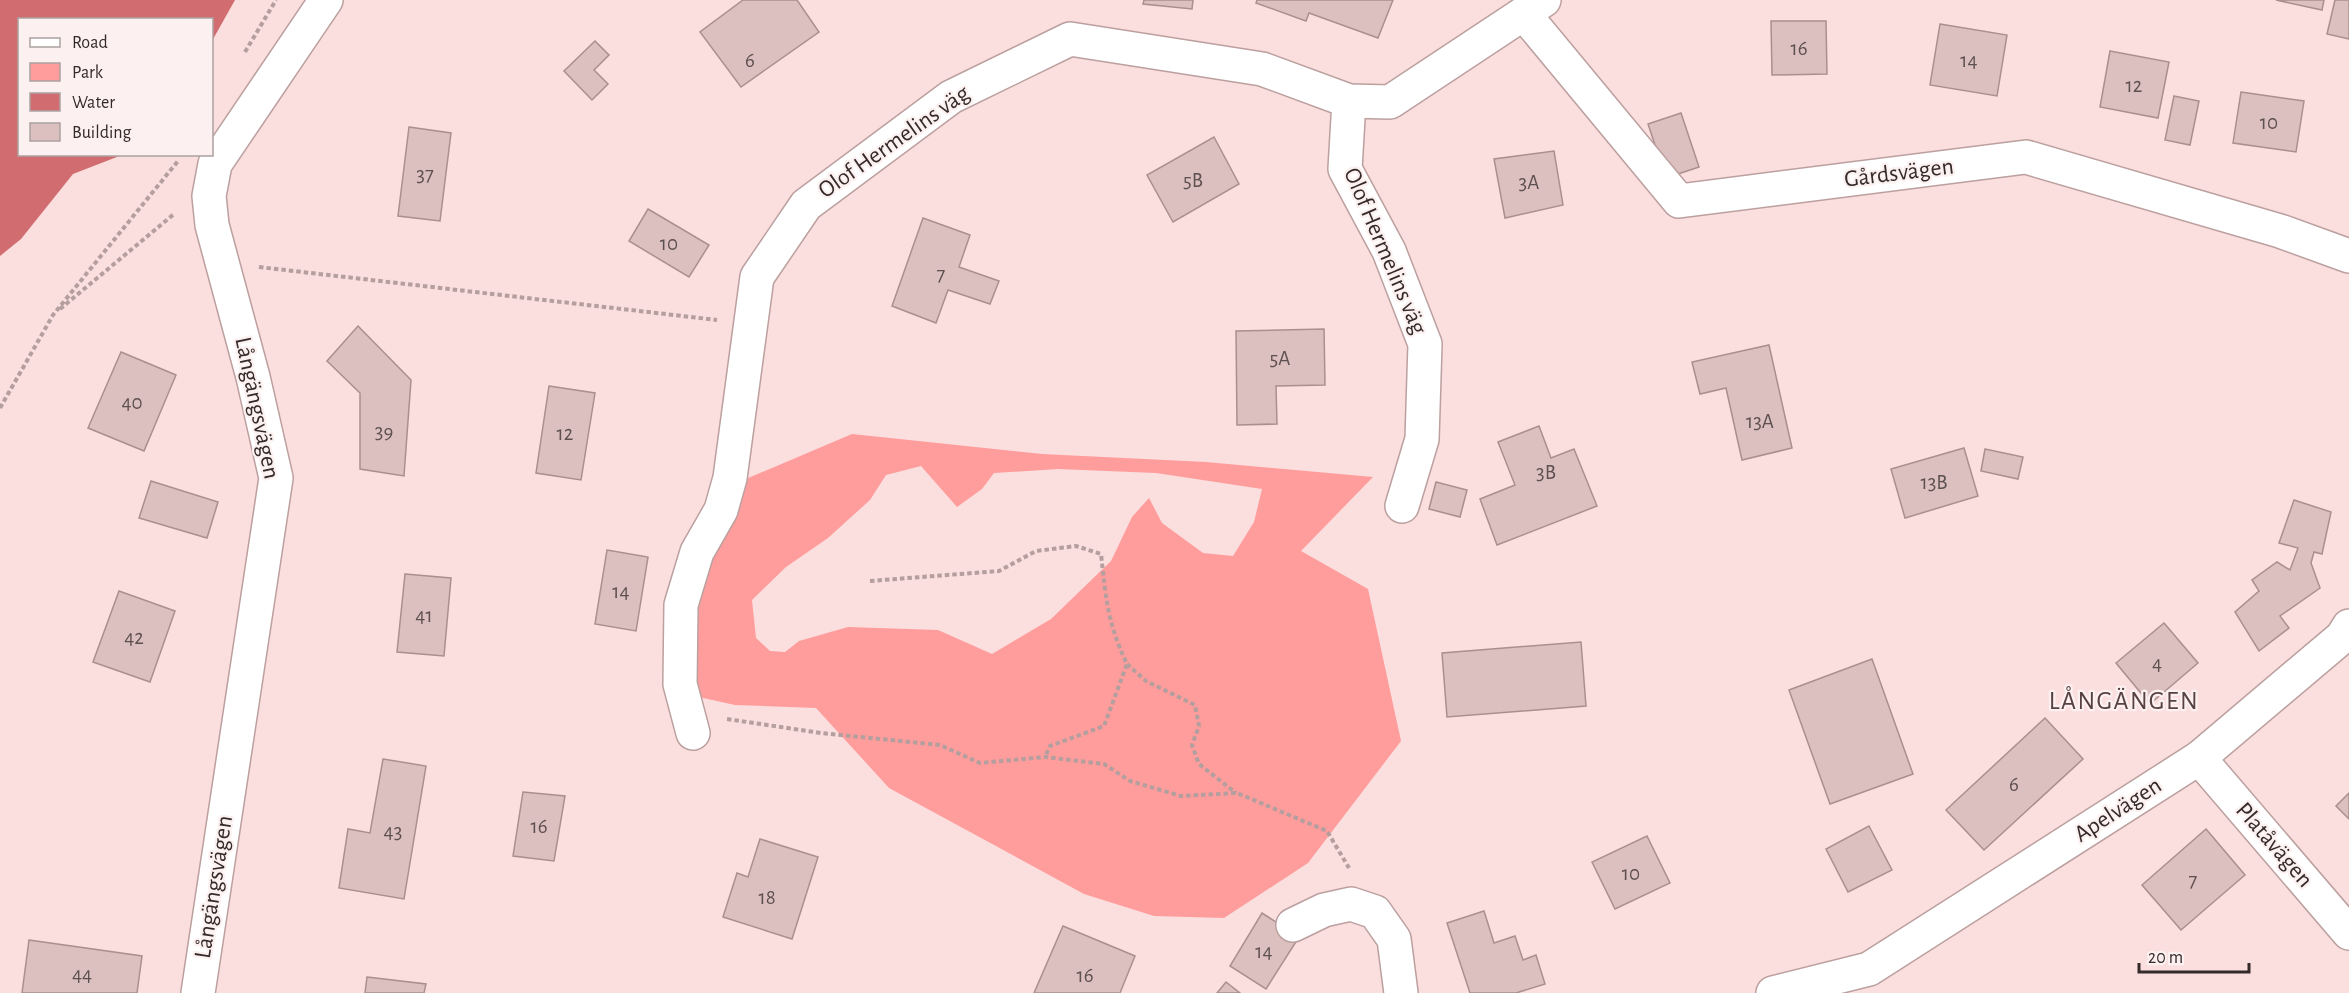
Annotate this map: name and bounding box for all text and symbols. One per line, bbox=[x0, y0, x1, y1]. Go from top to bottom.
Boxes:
legend bbox=[18, 18, 213, 156]
text: Road bbox=[72, 34, 108, 52]
house number: 16 bbox=[1790, 38, 1808, 59]
house number: 6 bbox=[745, 50, 755, 71]
house number: 14 bbox=[1960, 50, 1978, 71]
text: Park bbox=[72, 64, 104, 82]
house number: 12 bbox=[2126, 75, 2142, 96]
street label: Olof Hermelins väg bbox=[814, 81, 974, 203]
text: Water bbox=[72, 94, 115, 112]
house number: 10 bbox=[2260, 112, 2278, 133]
text: Building bbox=[72, 124, 132, 142]
street label: Gårdsvägen bbox=[1843, 154, 1955, 192]
house number: 37 bbox=[416, 164, 434, 185]
street label: Olof Hermelins väg bbox=[1339, 164, 1431, 338]
house number: 5B bbox=[1183, 170, 1203, 191]
house number: 3A bbox=[1519, 172, 1539, 193]
house number: 10 bbox=[660, 233, 678, 254]
house number: 7 bbox=[937, 264, 946, 285]
street label: Långängsvägen bbox=[230, 335, 284, 481]
house number: 5A bbox=[1270, 348, 1290, 369]
house number: 40 bbox=[121, 392, 143, 413]
house number: 13A bbox=[1746, 411, 1774, 432]
house number: 39 bbox=[375, 421, 393, 442]
house number: 12 bbox=[557, 423, 573, 444]
house number: 3B bbox=[1536, 462, 1556, 483]
house number: 13B bbox=[1920, 472, 1948, 493]
house number: 14 bbox=[612, 581, 630, 602]
house number: 41 bbox=[415, 605, 433, 626]
house number: 42 bbox=[124, 627, 144, 648]
house number: 4 bbox=[2152, 653, 2162, 674]
district label: LÅNGÄNGEN bbox=[2049, 686, 2199, 714]
street label: Apelvägen bbox=[2070, 773, 2166, 847]
house number: 6 bbox=[2009, 774, 2019, 795]
street label: Platåvägen bbox=[2231, 798, 2317, 892]
street label: Långängsvägen bbox=[191, 814, 237, 960]
house number: 16 bbox=[530, 816, 548, 837]
house number: 43 bbox=[384, 821, 402, 842]
house number: 10 bbox=[1622, 863, 1640, 884]
house number: 7 bbox=[2189, 870, 2198, 891]
house number: 18 bbox=[758, 887, 776, 908]
scale bar bbox=[2139, 936, 2248, 974]
house number: 14 bbox=[1255, 941, 1273, 962]
text: 20 m bbox=[2148, 949, 2183, 967]
house number: 44 bbox=[72, 964, 92, 985]
house number: 16 bbox=[1076, 965, 1094, 986]

